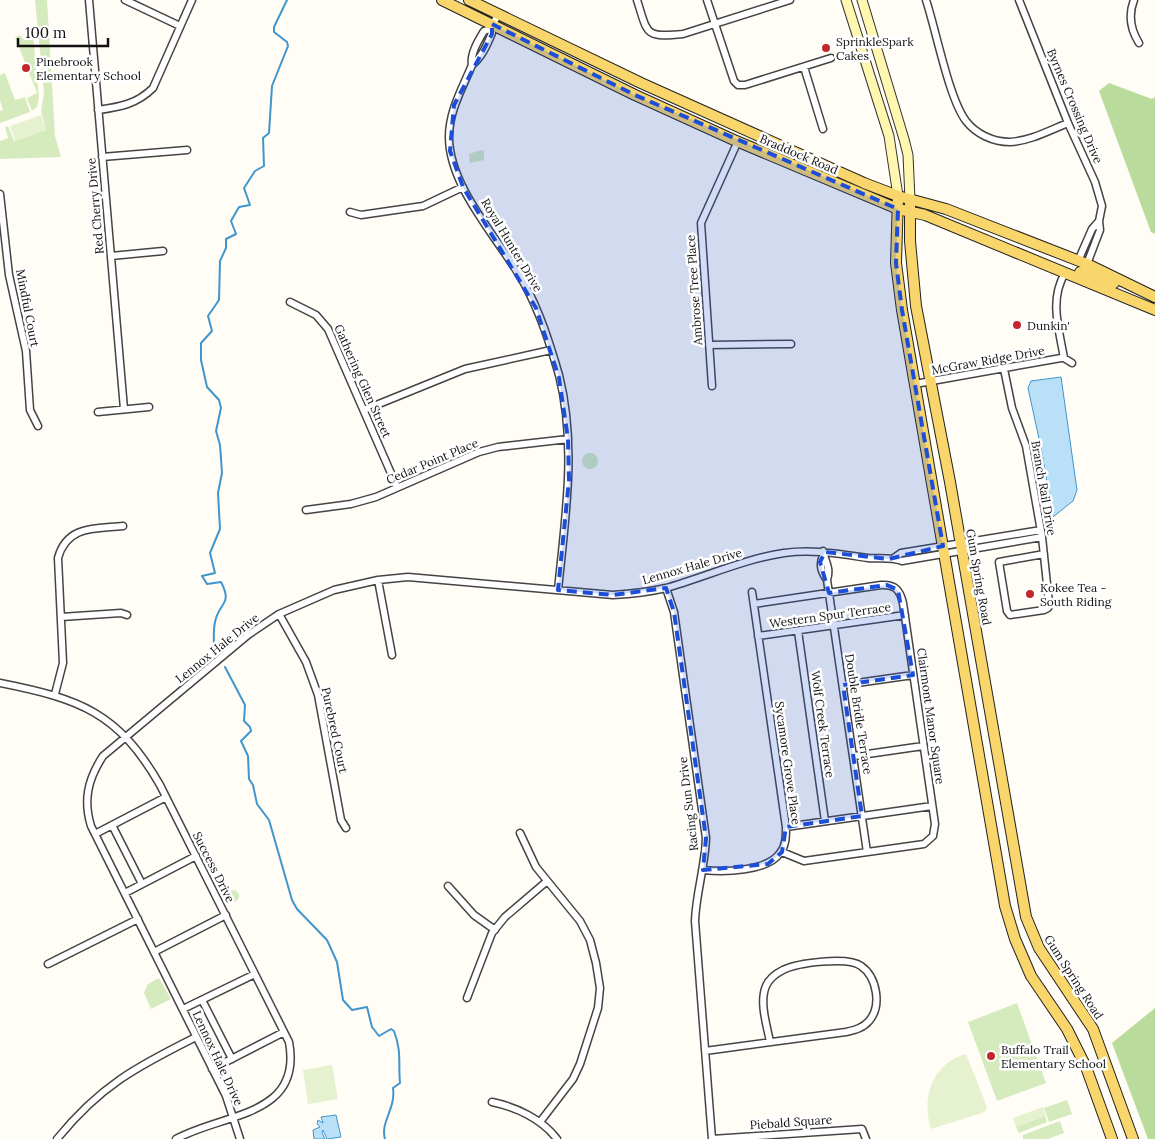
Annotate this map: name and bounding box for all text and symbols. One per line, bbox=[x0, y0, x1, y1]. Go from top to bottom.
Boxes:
scale bar bbox=[18, 15, 108, 47]
text: 100 m bbox=[25, 23, 66, 42]
place label: SprinkleSpark Cakes bbox=[836, 34, 914, 63]
marker: SprinkleSpark Cakes bbox=[820, 42, 832, 54]
street label: Byrnes Crossing Drive bbox=[1044, 46, 1106, 166]
place label: Pinebrook Elementary School bbox=[36, 54, 141, 83]
marker: Pinebrook Elementary School bbox=[20, 62, 32, 74]
street label: Braddock Road bbox=[757, 131, 841, 177]
street label: Red Cherry Drive bbox=[83, 157, 107, 255]
street label: Royal Hunter Drive bbox=[478, 196, 546, 295]
street label: Ambrose Tree Place bbox=[683, 234, 705, 347]
street label: Mindful Court bbox=[13, 268, 43, 349]
place label: Dunkin' bbox=[1027, 318, 1070, 333]
marker: Dunkin' bbox=[1011, 319, 1023, 331]
street label: Gathering Glen Street bbox=[331, 322, 395, 440]
street label: McGraw Ridge Drive bbox=[930, 343, 1046, 377]
street label: Cedar Point Place bbox=[384, 435, 481, 487]
street label: Branch Rail Drive bbox=[1028, 439, 1060, 537]
street label: Gum Spring Road bbox=[963, 528, 995, 626]
street label: Lennox Hale Drive bbox=[640, 544, 744, 587]
place label: Kokee Tea - South Riding bbox=[1040, 580, 1112, 609]
marker: Kokee Tea - South Riding bbox=[1024, 588, 1036, 600]
street label: Western Spur Terrace bbox=[768, 599, 892, 631]
street label: Lennox Hale Drive bbox=[172, 609, 262, 686]
street label: Clairmont Manor Square bbox=[914, 647, 948, 786]
street label: Double Bridle Terrace bbox=[842, 653, 876, 776]
street label: Wolf Creek Terrace bbox=[808, 670, 838, 779]
street label: Purebred Court bbox=[319, 686, 351, 775]
street label: Sycamore Grove Place bbox=[772, 700, 804, 826]
street label: Racing Sun Drive bbox=[675, 755, 701, 852]
street label: Success Drive bbox=[190, 829, 238, 905]
street label: Gum Spring Road bbox=[1041, 932, 1107, 1022]
street label: Lennox Hale Drive bbox=[189, 1008, 247, 1108]
place label: Buffalo Trail Elementary School bbox=[1001, 1042, 1106, 1071]
marker: Buffalo Trail Elementary School bbox=[985, 1050, 997, 1062]
street label: Piebald Square bbox=[749, 1112, 833, 1132]

